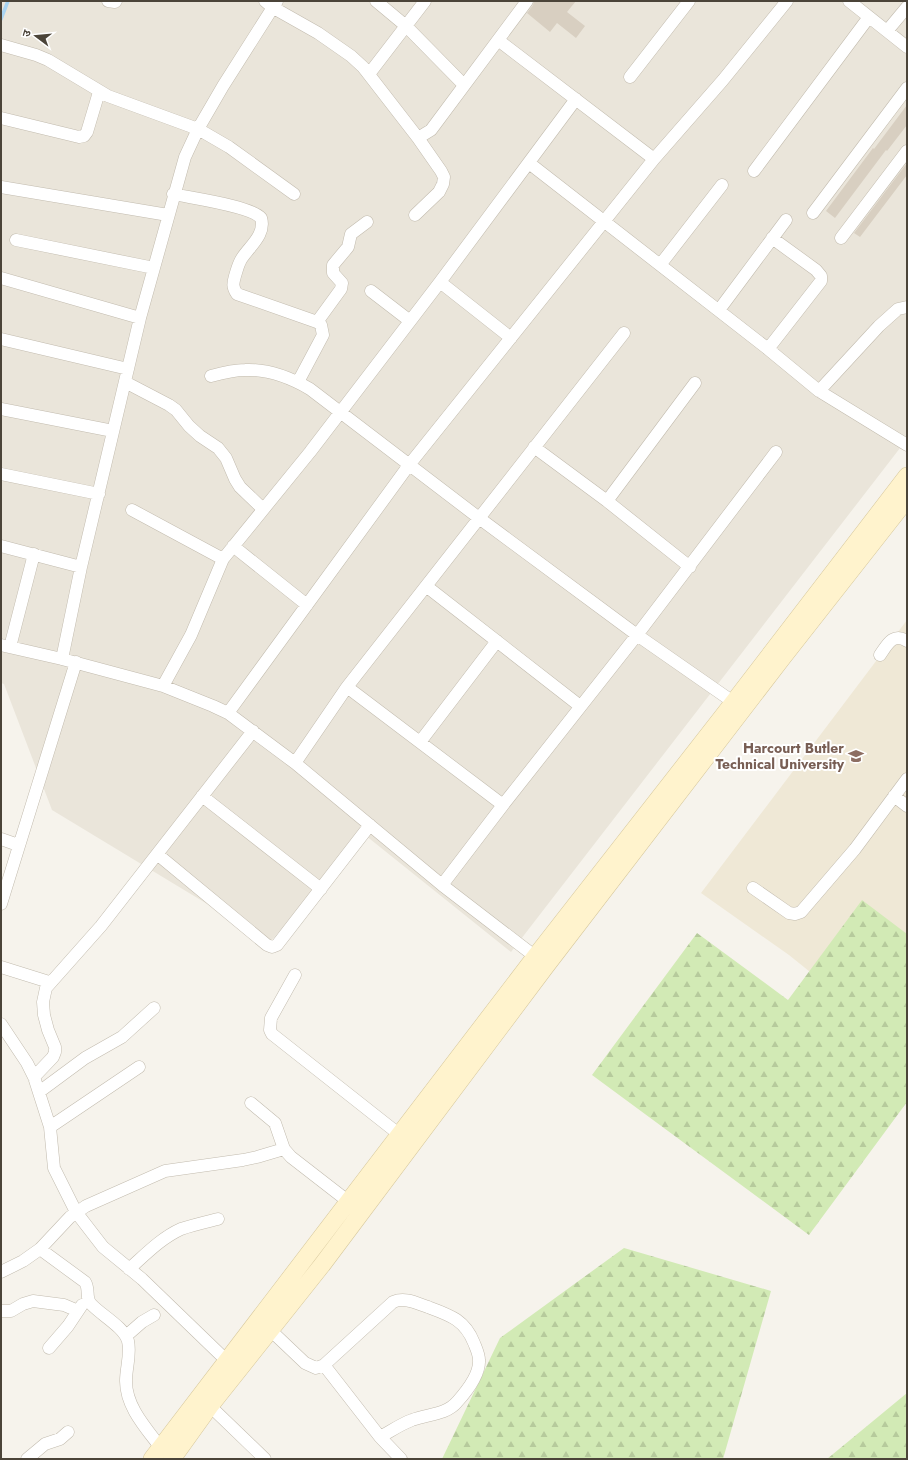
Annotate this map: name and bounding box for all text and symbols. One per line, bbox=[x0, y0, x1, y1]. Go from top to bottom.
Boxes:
north arrow bbox=[16, 16, 56, 56]
text: उ bbox=[18, 27, 35, 39]
place label: Harcourt Butler Technical University bbox=[716, 738, 845, 774]
school or university icon: Harcourt Butler Technical University bbox=[847, 747, 865, 765]

